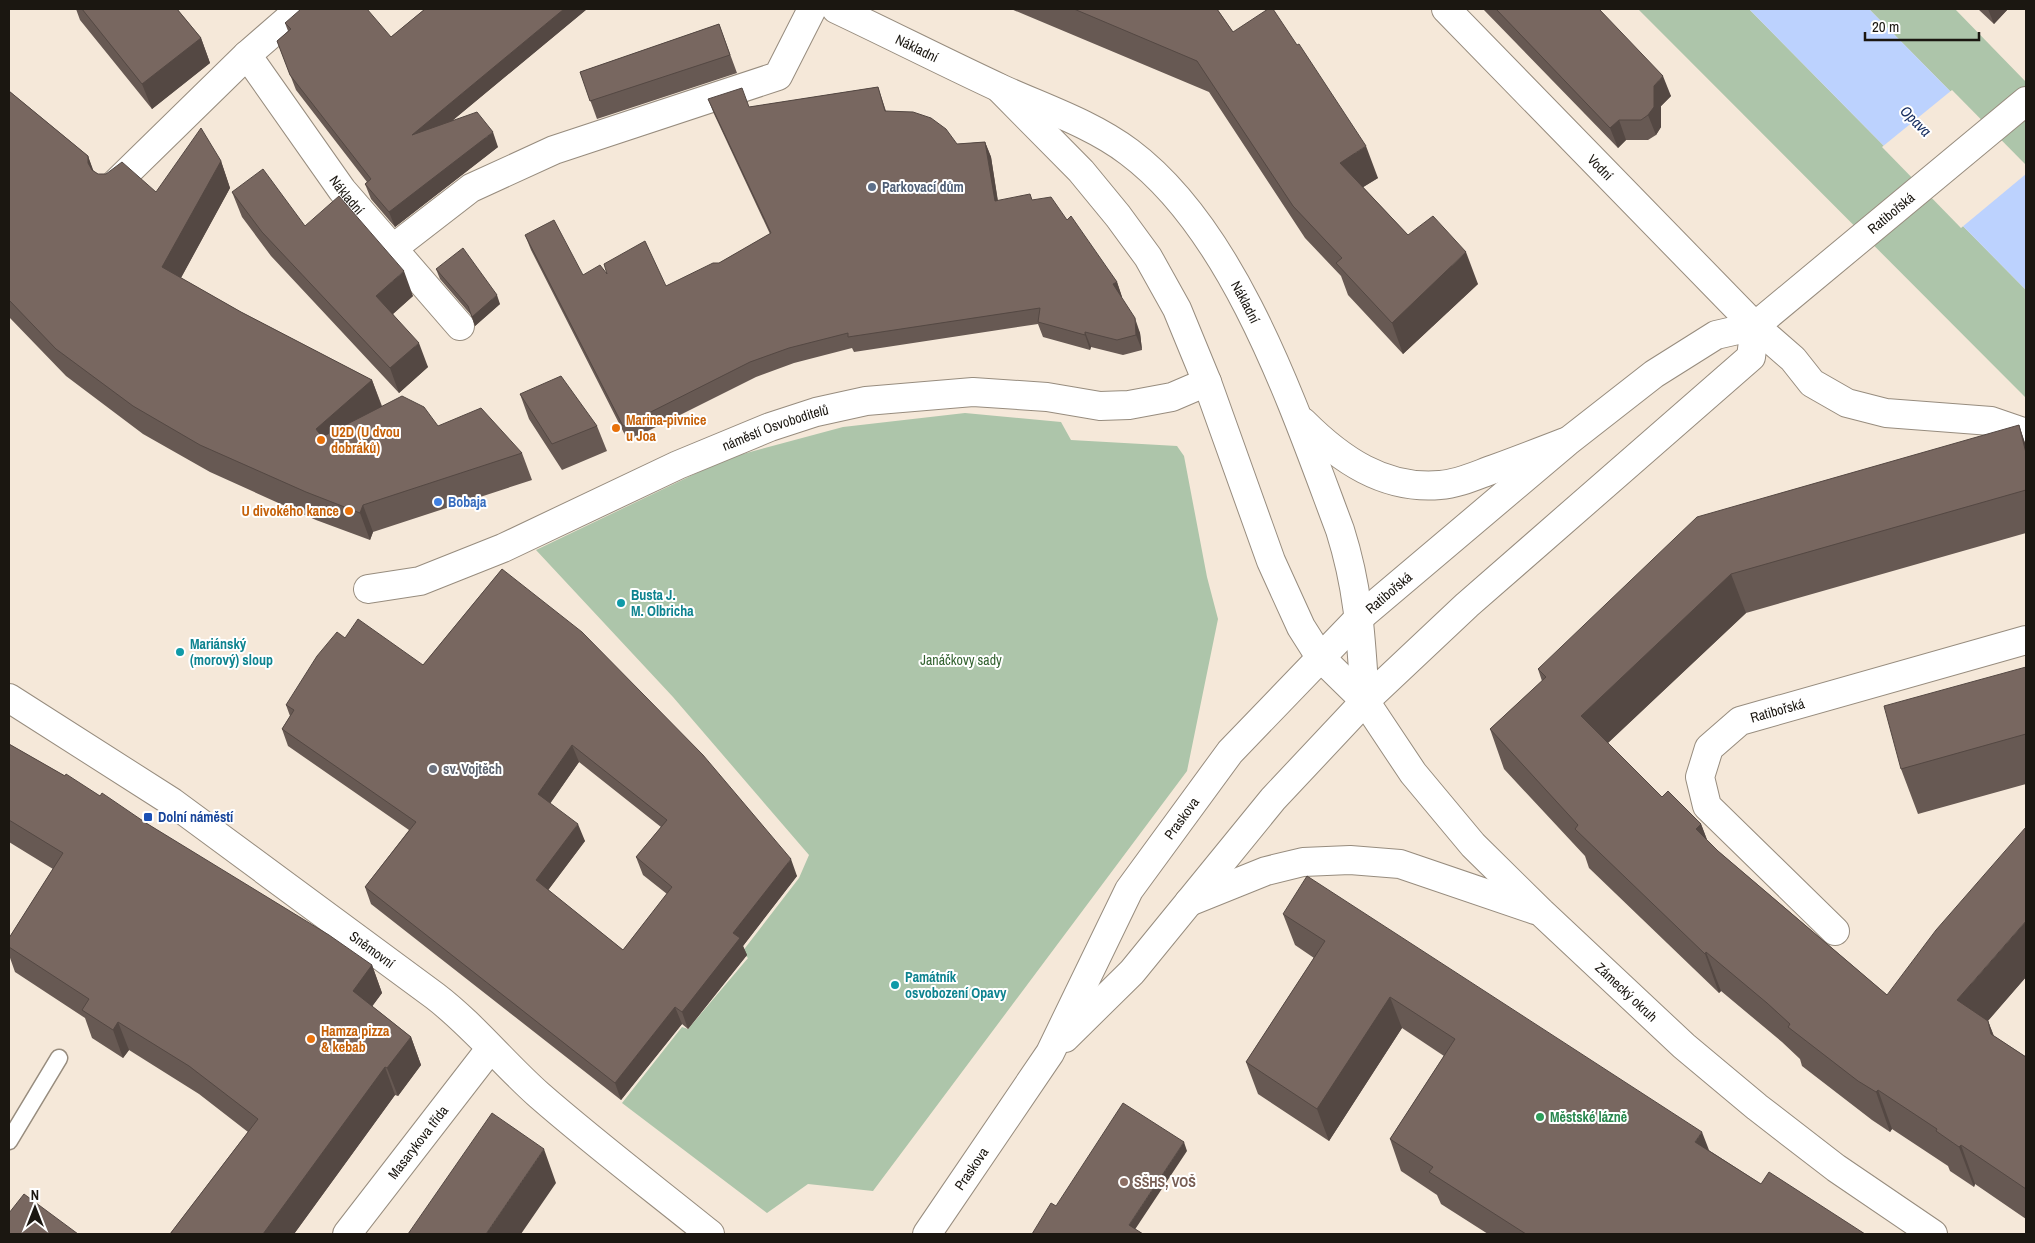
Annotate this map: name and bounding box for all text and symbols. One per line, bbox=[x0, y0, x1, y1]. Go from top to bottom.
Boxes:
scale bar bbox=[1865, 10, 1979, 42]
text: 20 m bbox=[1872, 16, 1899, 37]
street label: Nákladní bbox=[893, 30, 942, 67]
water label: Opava bbox=[1896, 101, 1936, 141]
street label: Vodní bbox=[1584, 150, 1618, 185]
street label: Nákladní bbox=[326, 172, 369, 219]
place label: Parkovací dům bbox=[882, 178, 964, 196]
marker: Parkovací dům bbox=[866, 181, 878, 193]
street label: Ratibořská bbox=[1864, 188, 1919, 238]
street label: Nákladní bbox=[1227, 278, 1264, 327]
street label: náměstí Osvoboditelů bbox=[719, 401, 830, 455]
place label: Marina-pivnice u Joa bbox=[626, 411, 706, 445]
marker: Marina-pivnice u Joa bbox=[610, 422, 622, 434]
place label: U2D (U dvou dobráků) bbox=[331, 423, 400, 457]
marker: U2D (U dvou dobráků) bbox=[315, 434, 327, 446]
place label: Bobaja bbox=[448, 493, 487, 511]
marker: Bobaja bbox=[432, 496, 444, 508]
place label: U divokého kance bbox=[241, 502, 339, 520]
marker: U divokého kance bbox=[343, 505, 355, 517]
street label: Ratibořská bbox=[1362, 568, 1416, 618]
place label: Busta J. M. Olbricha bbox=[631, 586, 694, 620]
marker: Busta J. M. Olbricha bbox=[615, 597, 627, 609]
place label: Mariánský (morový) sloup bbox=[190, 635, 273, 669]
marker: Mariánský (morový) sloup bbox=[174, 646, 186, 658]
park label: Janáčkovy sady bbox=[920, 651, 1002, 669]
street label: Ratibořská bbox=[1748, 694, 1807, 727]
place label: sv. Vojtěch bbox=[443, 760, 502, 778]
marker: sv. Vojtěch bbox=[427, 763, 439, 775]
street label: Praskova bbox=[1160, 793, 1203, 843]
place label: Dolní náměstí bbox=[158, 808, 234, 826]
marker: Dolní náměstí bbox=[142, 811, 154, 823]
street label: Sněmovní bbox=[346, 927, 399, 973]
street label: Zámecký okruh bbox=[1592, 959, 1661, 1025]
place label: Památník osvobození Opavy bbox=[905, 968, 1007, 1002]
marker: Památník osvobození Opavy bbox=[889, 979, 901, 991]
place label: Hamza pizza & kebab bbox=[321, 1022, 390, 1056]
marker: Hamza pizza & kebab bbox=[305, 1033, 317, 1045]
street label: Masarykova třída bbox=[384, 1101, 452, 1183]
place label: Městské lázně bbox=[1550, 1108, 1627, 1126]
marker: Městské lázně bbox=[1534, 1111, 1546, 1123]
street label: Praskova bbox=[950, 1143, 993, 1194]
place label: SŠHS, VOŠ bbox=[1134, 1173, 1196, 1191]
marker: SŠHS, VOŠ bbox=[1118, 1176, 1130, 1188]
north arrow bbox=[10, 1183, 60, 1233]
text: N bbox=[31, 1186, 39, 1204]

